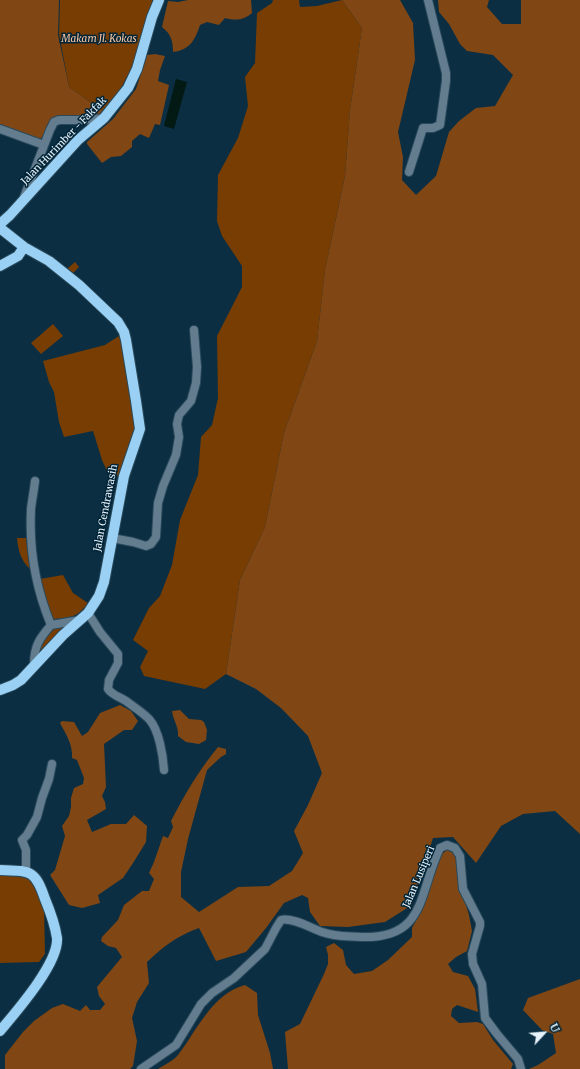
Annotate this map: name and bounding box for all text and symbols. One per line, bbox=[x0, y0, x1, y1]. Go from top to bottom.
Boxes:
park label: Makam Jl. Kokas bbox=[61, 33, 137, 45]
street label: Jalan Hurimber - Fakfak bbox=[19, 95, 109, 187]
street label: Jalan Cendrawasih bbox=[92, 463, 120, 553]
street label: Jalan Lusiperi bbox=[401, 844, 437, 910]
north arrow bbox=[524, 1013, 564, 1053]
text: U bbox=[547, 1021, 563, 1034]

